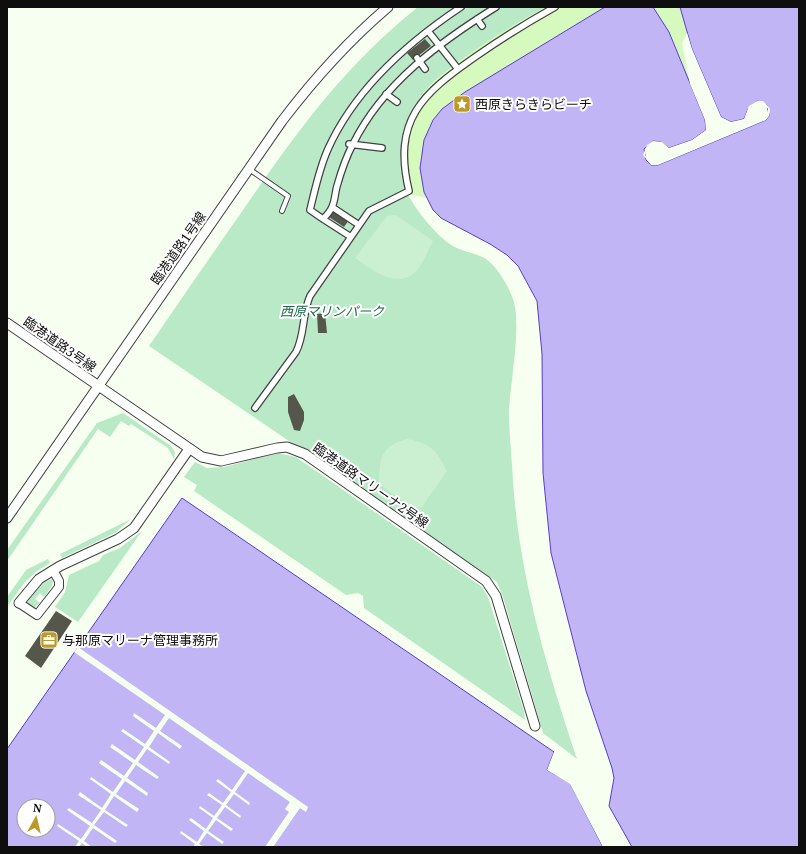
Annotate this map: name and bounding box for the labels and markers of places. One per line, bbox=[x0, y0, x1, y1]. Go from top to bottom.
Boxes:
place icon: 西原きらきらビーチ bbox=[452, 94, 472, 114]
place label: 西原きらきらビーチ bbox=[475, 95, 592, 113]
office icon: 与那原マリーナ管理事務所 bbox=[39, 630, 59, 650]
place label: 与那原マリーナ管理事務所 bbox=[62, 631, 218, 649]

